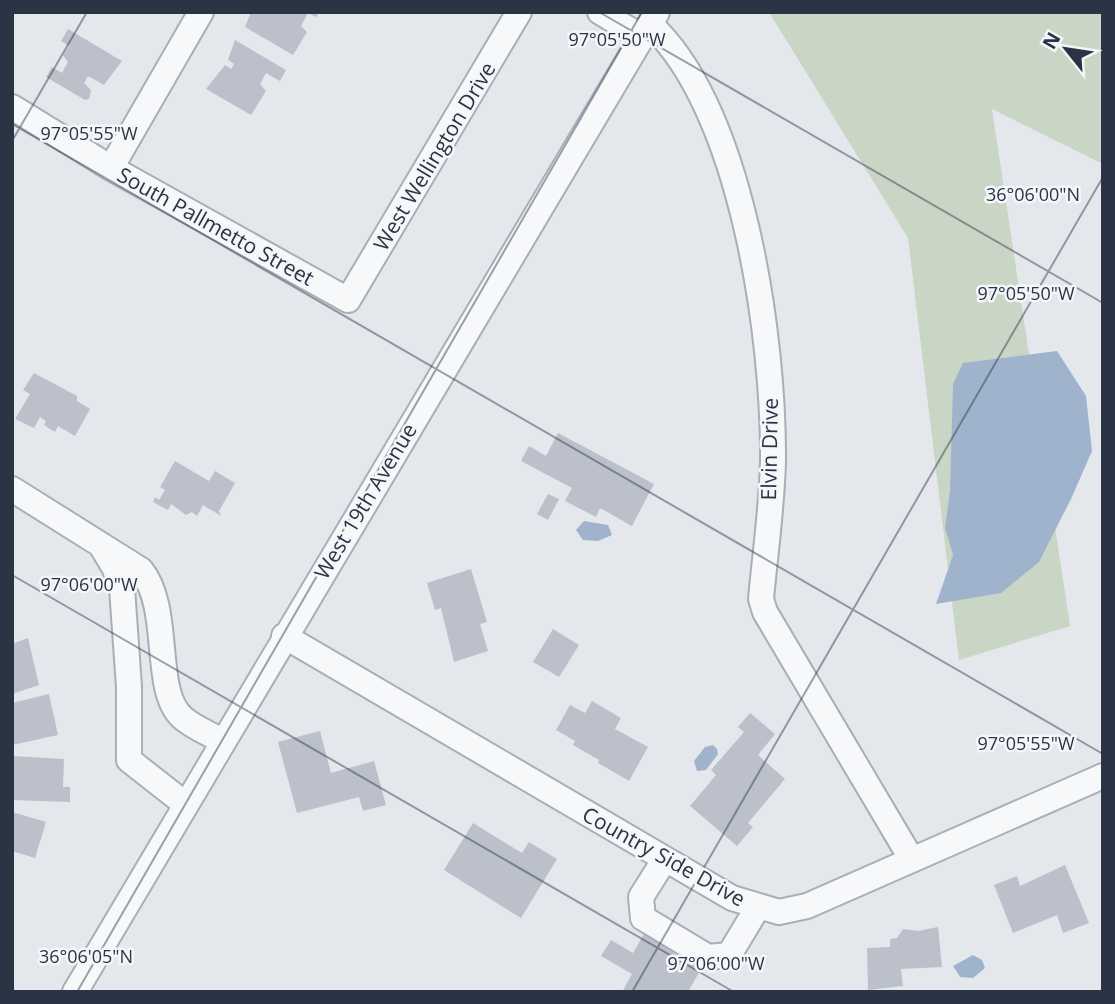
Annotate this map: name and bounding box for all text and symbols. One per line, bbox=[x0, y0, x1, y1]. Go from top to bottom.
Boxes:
north arrow bbox=[1031, 14, 1101, 84]
text: 97°05'50"W bbox=[568, 27, 666, 51]
text: N bbox=[1036, 27, 1066, 54]
street label: West Wellington Drive bbox=[367, 56, 501, 256]
text: 97°05'55"W bbox=[40, 121, 138, 145]
street label: South Pallmetto Street bbox=[113, 160, 319, 292]
text: 36°06'00"N bbox=[986, 182, 1080, 206]
text: 97°05'50"W bbox=[977, 281, 1075, 305]
street label: Elvin Drive bbox=[754, 398, 784, 500]
street label: West 19th Avenue bbox=[307, 418, 423, 584]
text: 97°06'00"W bbox=[40, 572, 138, 596]
text: 97°05'55"W bbox=[977, 731, 1075, 755]
street label: Country Side Drive bbox=[578, 800, 750, 912]
text: 36°06'05"N bbox=[39, 944, 133, 968]
text: 97°06'00"W bbox=[667, 951, 765, 975]

